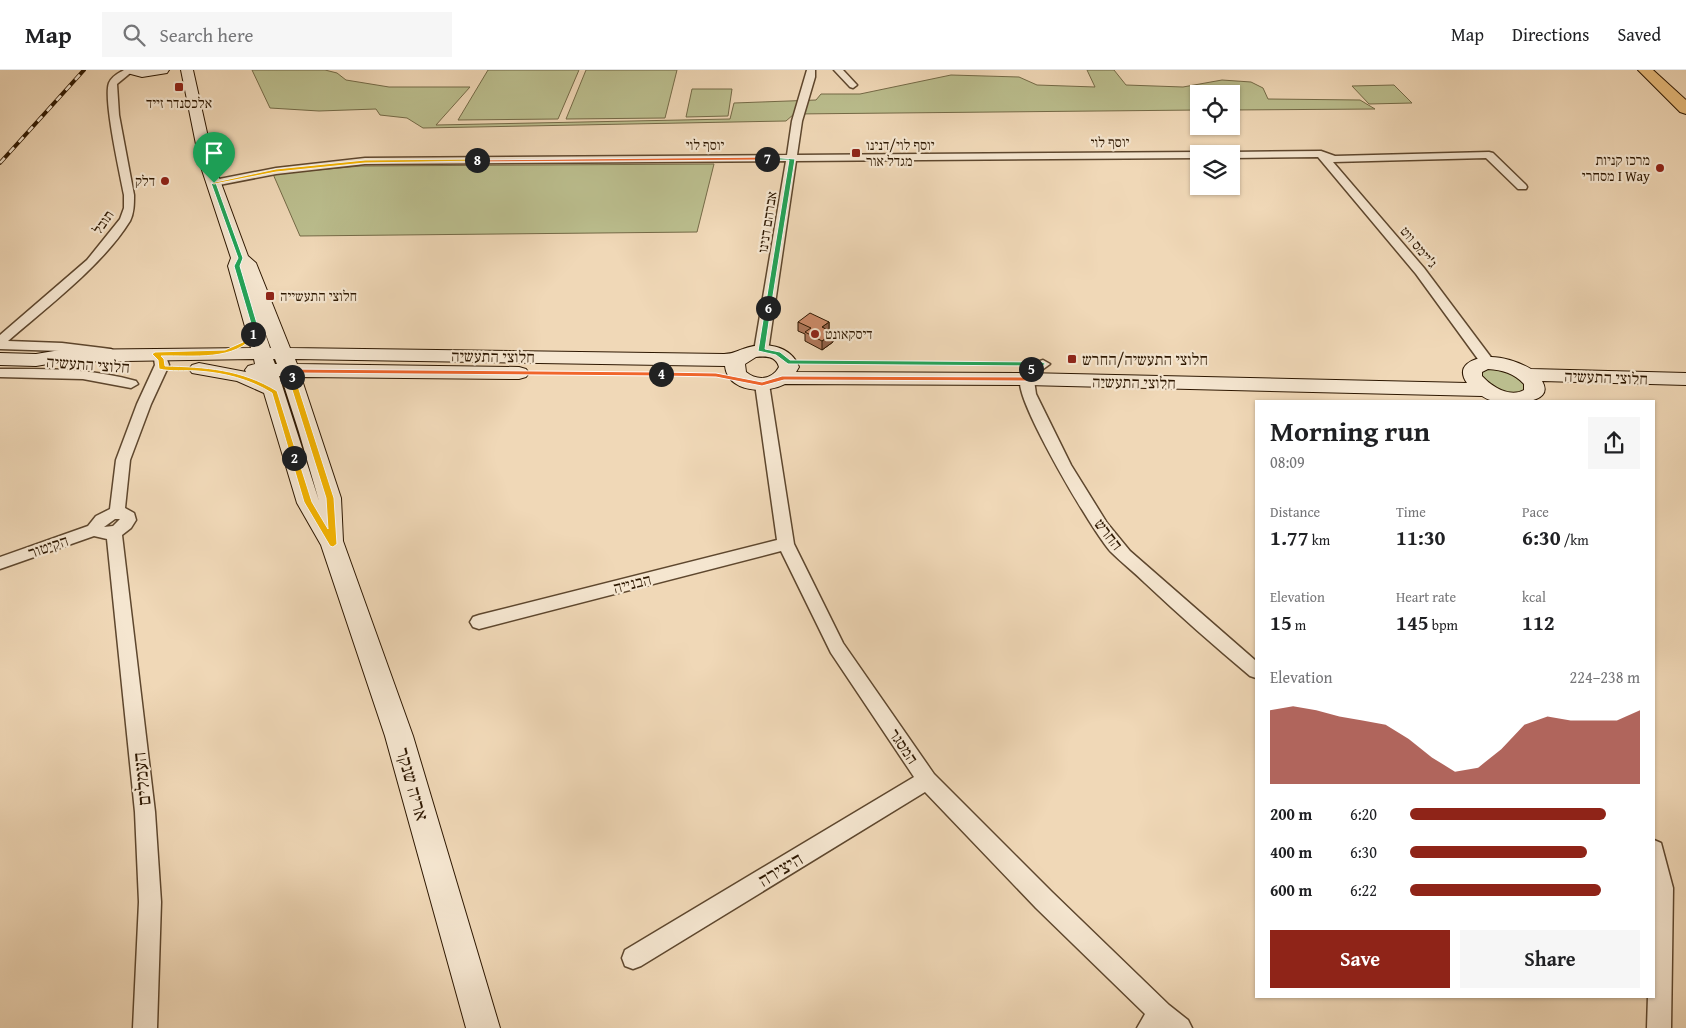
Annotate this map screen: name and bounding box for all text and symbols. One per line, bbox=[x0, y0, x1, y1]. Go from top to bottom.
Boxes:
search box bbox=[102, 12, 452, 57]
text: Map bbox=[25, 17, 72, 52]
icon: search bbox=[120, 21, 148, 49]
text: Search here bbox=[160, 21, 253, 49]
text: Map bbox=[1451, 21, 1484, 48]
text: Directions bbox=[1512, 21, 1589, 48]
text: Saved bbox=[1617, 21, 1661, 48]
marker: אלכסנדר זייד bbox=[173, 81, 185, 93]
map controls bbox=[1190, 85, 1240, 195]
button: locate bbox=[1190, 85, 1240, 135]
place label: אלכסנדר זייד bbox=[146, 93, 212, 113]
pin bbox=[193, 132, 235, 183]
street label: יוסף לוי bbox=[1090, 132, 1130, 152]
street label: יוסף לוי bbox=[686, 135, 725, 155]
place label: יוסף לוי/דנינו מגדל אור bbox=[866, 135, 935, 171]
icon: arrive bbox=[200, 139, 228, 167]
button: layers bbox=[1190, 145, 1240, 195]
pin: 7 bbox=[754, 146, 780, 172]
marker: יוסף לוי/דנינו מגדל אור bbox=[850, 147, 862, 159]
pin: 8 bbox=[464, 148, 490, 172]
text: 7 bbox=[764, 149, 771, 169]
text: 8 bbox=[474, 150, 481, 170]
place label: מרכז קניות מסחרי I Way bbox=[1582, 150, 1650, 186]
marker: מרכז קניות מסחרי I Way bbox=[1654, 162, 1666, 174]
place label: דלק bbox=[135, 171, 155, 191]
marker: דלק bbox=[159, 175, 171, 187]
street label: אברהם דנינו bbox=[752, 190, 782, 254]
street label: תובל bbox=[88, 206, 118, 238]
street label: ג'יימס ווט bbox=[1396, 222, 1443, 272]
place label: חלוצי התעשייה bbox=[280, 286, 357, 306]
marker: חלוצי התעשייה bbox=[264, 290, 276, 302]
pin: 6 bbox=[756, 296, 780, 320]
text: 6 bbox=[765, 298, 772, 318]
pin: 1 bbox=[240, 322, 266, 346]
text: 1 bbox=[250, 324, 257, 344]
place label: דיסקאונט bbox=[825, 324, 873, 344]
marker: דיסקאונט bbox=[809, 328, 821, 340]
street label: חלוצי התעשיה bbox=[451, 343, 535, 369]
place label: חלוצי התעשיה/החרש bbox=[1082, 347, 1208, 371]
street label: חלוצי התעשיה bbox=[45, 349, 131, 379]
marker: חלוצי התעשיה/החרש bbox=[1066, 353, 1078, 365]
pin: 5 bbox=[1018, 356, 1044, 382]
text: 5 bbox=[1028, 359, 1035, 379]
pin: 4 bbox=[648, 362, 674, 386]
pin: 3 bbox=[280, 364, 304, 390]
text: 4 bbox=[658, 364, 665, 384]
street label: חלוצי התעשיה bbox=[1564, 364, 1648, 390]
text: 3 bbox=[289, 367, 296, 387]
street label: חלוצי התעשיה bbox=[1092, 369, 1176, 395]
text: Morning run bbox=[1270, 410, 1430, 451]
button: share bbox=[1588, 417, 1640, 469]
pin: 2 bbox=[282, 446, 306, 470]
text: 2 bbox=[291, 448, 298, 468]
text: 08:09 bbox=[1270, 450, 1305, 474]
text: Distance bbox=[1270, 502, 1320, 522]
text: Time bbox=[1396, 502, 1426, 522]
text: Pace bbox=[1522, 502, 1549, 522]
street label: החרש bbox=[1089, 513, 1129, 555]
text: 1.77 bbox=[1270, 522, 1309, 553]
text: 11:30 bbox=[1396, 522, 1445, 553]
text: 6:30 bbox=[1522, 522, 1561, 553]
street label: הקיטור bbox=[25, 528, 71, 564]
text: km bbox=[1309, 530, 1330, 550]
text: /km bbox=[1561, 530, 1589, 550]
street label: הבנייה bbox=[610, 567, 654, 599]
text: Elevation bbox=[1270, 587, 1325, 607]
text: Heart rate bbox=[1396, 587, 1456, 607]
text: kcal bbox=[1522, 587, 1546, 607]
text: 15 bbox=[1270, 607, 1292, 638]
text: 145 bbox=[1396, 607, 1429, 638]
text: 112 bbox=[1522, 607, 1555, 638]
text: m bbox=[1292, 615, 1306, 635]
text: bpm bbox=[1429, 615, 1458, 635]
text: Elevation bbox=[1270, 665, 1333, 689]
text: 224–238 m bbox=[1570, 665, 1640, 689]
street label: המסגר bbox=[883, 723, 925, 769]
street label: אריה שנקר bbox=[389, 744, 437, 824]
street label: העמלים bbox=[124, 751, 158, 807]
text: 200 m bbox=[1270, 802, 1312, 826]
text: 6:20 bbox=[1350, 802, 1377, 826]
text: 400 m bbox=[1270, 840, 1312, 864]
text: 6:30 bbox=[1350, 840, 1377, 864]
street label: היצירה bbox=[752, 845, 808, 893]
text: 600 m bbox=[1270, 878, 1312, 902]
text: 6:22 bbox=[1350, 878, 1377, 902]
button: Save bbox=[1270, 930, 1450, 988]
button: Share bbox=[1460, 930, 1640, 988]

